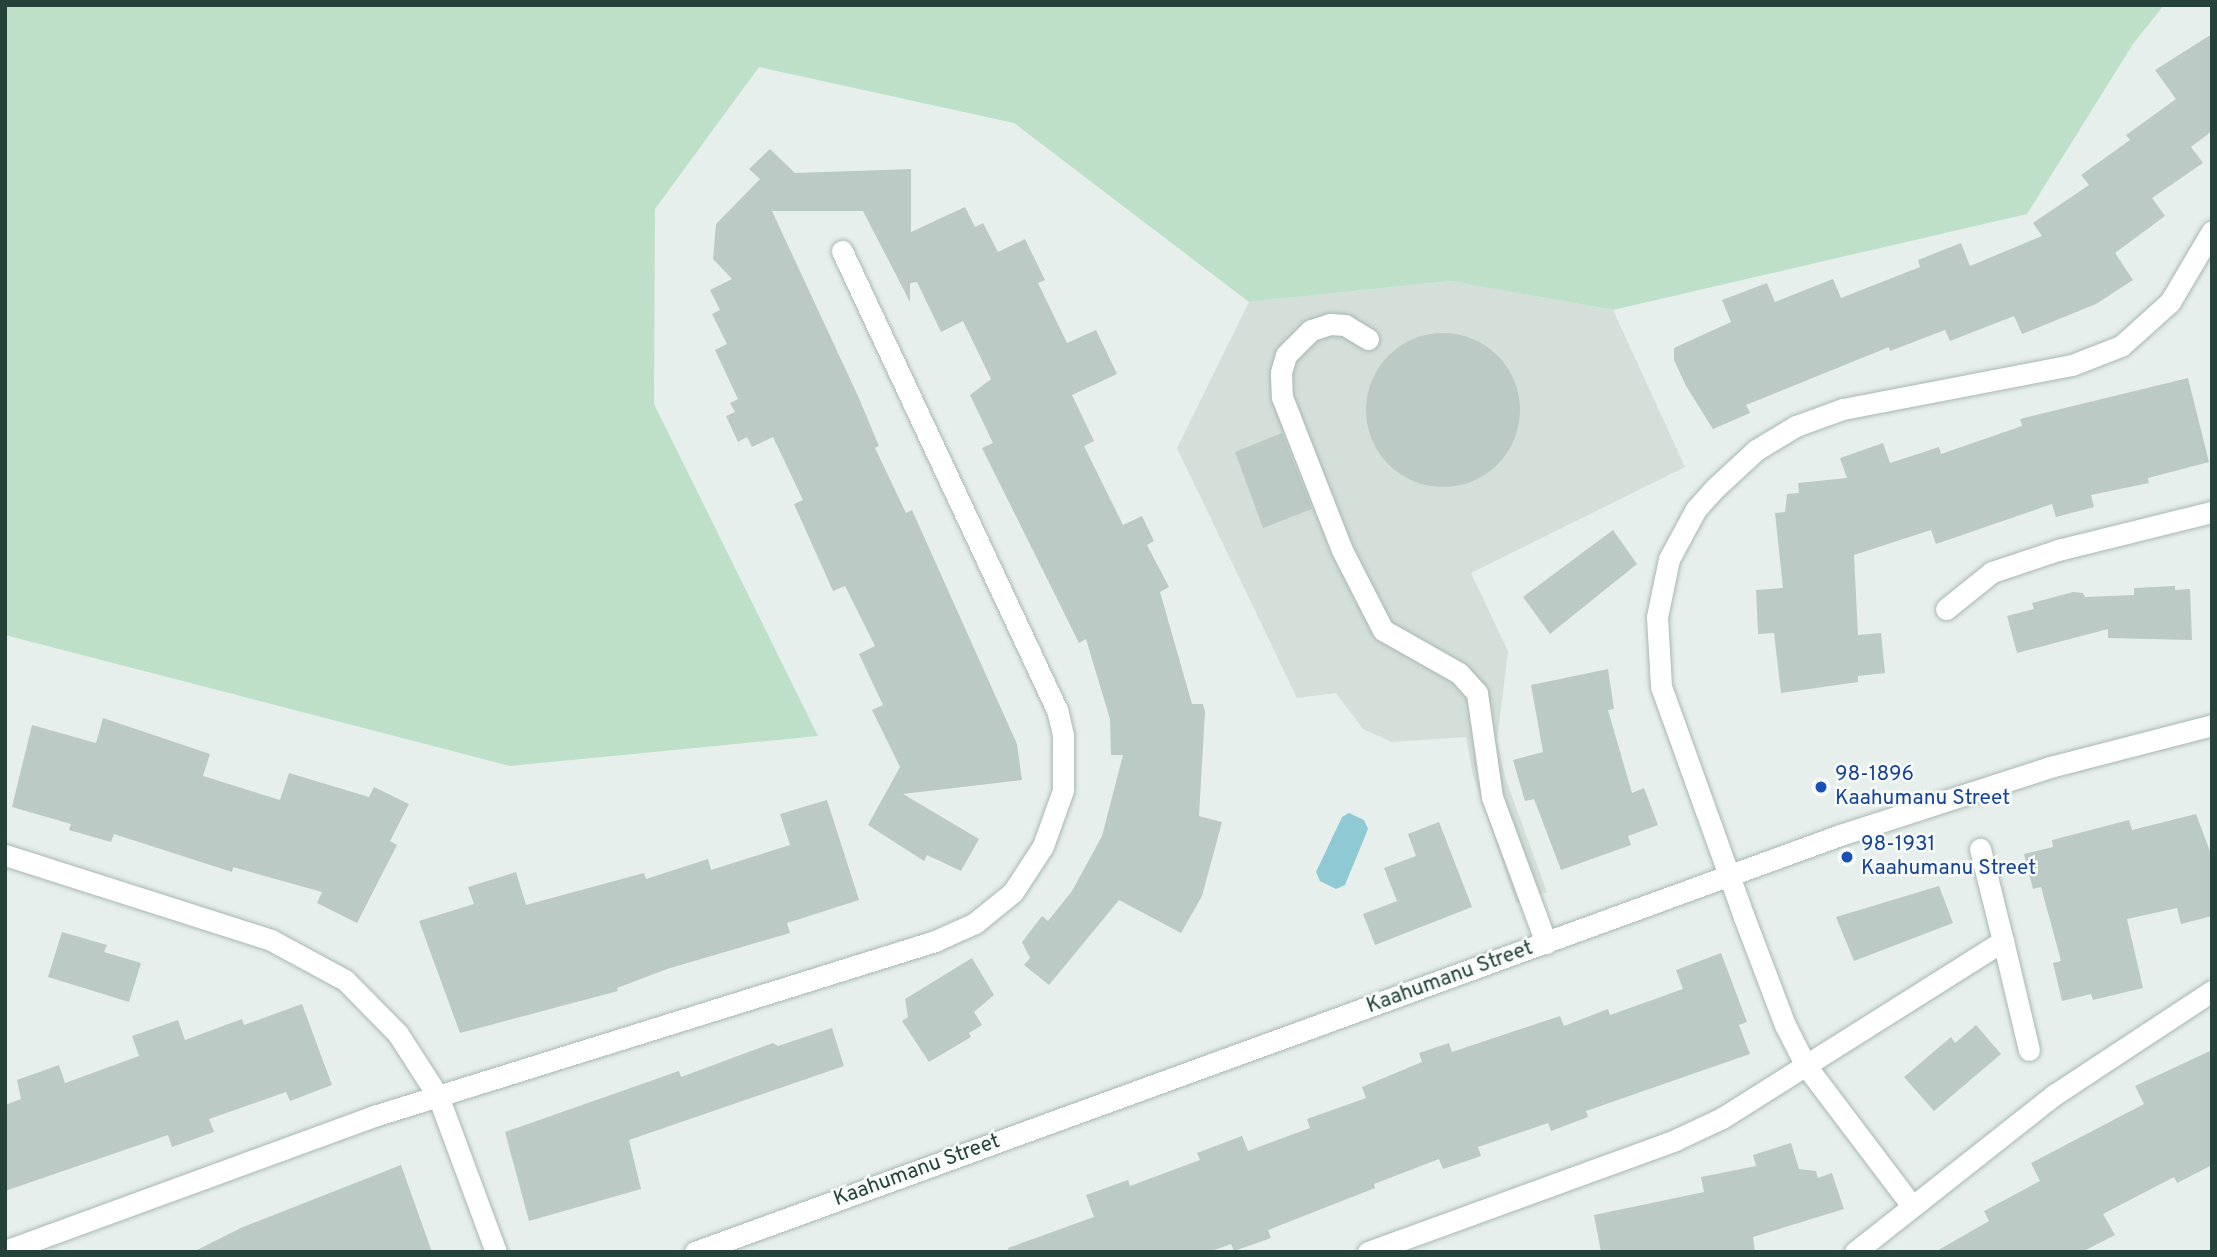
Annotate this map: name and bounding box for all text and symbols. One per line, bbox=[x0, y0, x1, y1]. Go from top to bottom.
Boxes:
place label: 98-1896 Kaahumanu Street bbox=[1835, 762, 2010, 812]
marker: 98-1896 Kaahumanu Street bbox=[1813, 779, 1829, 795]
place label: 98-1931 Kaahumanu Street bbox=[1861, 832, 2036, 882]
marker: 98-1931 Kaahumanu Street bbox=[1839, 849, 1855, 865]
street label: Kaahumanu Street bbox=[1363, 936, 1537, 1020]
street label: Kaahumanu Street bbox=[830, 1129, 1004, 1213]

